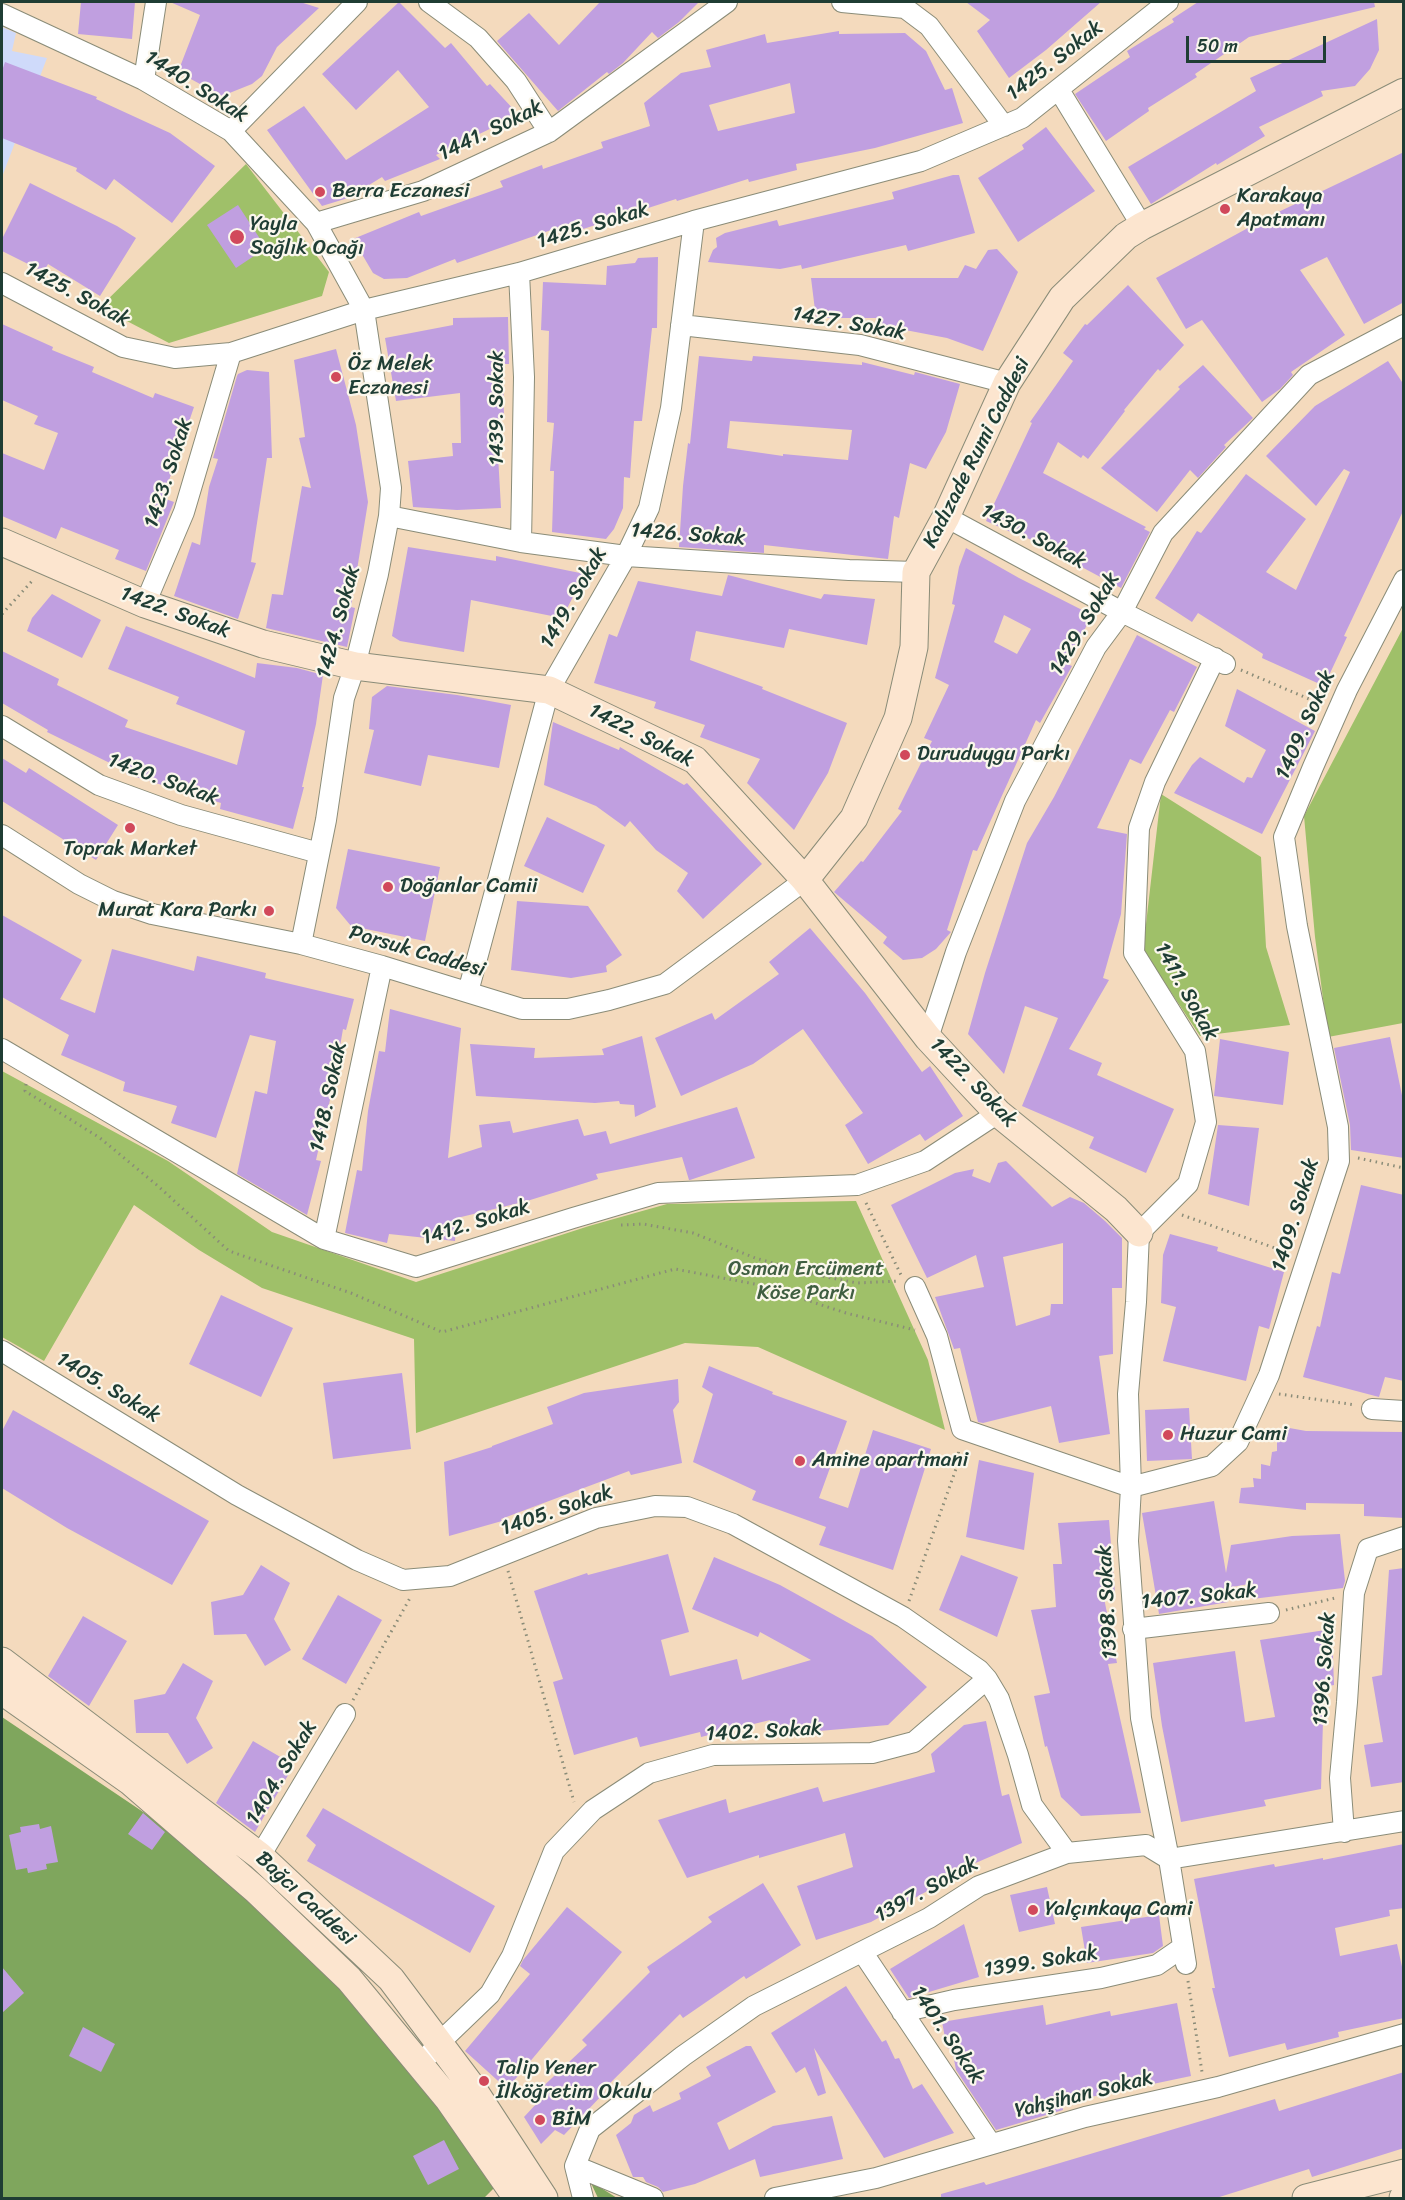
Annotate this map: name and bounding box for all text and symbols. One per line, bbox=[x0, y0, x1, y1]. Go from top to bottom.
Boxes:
street label: 1425. Sokak bbox=[1002, 15, 1108, 107]
scale bar bbox=[1189, 24, 1328, 62]
text: 50 m bbox=[1197, 30, 1238, 62]
street label: 1440. Sokak bbox=[140, 45, 252, 129]
street label: 1441. Sokak bbox=[435, 95, 547, 167]
place label: Berra Eczanesi bbox=[332, 179, 470, 205]
place label: Karakaya Apatmanı bbox=[1237, 184, 1325, 234]
marker: Berra Eczanesi bbox=[313, 185, 327, 199]
street label: 1425. Sokak bbox=[534, 197, 652, 255]
marker: Karakaya Apatmanı bbox=[1218, 202, 1232, 216]
place label: Yayla Sağlık Ocağı bbox=[250, 212, 364, 262]
marker: Yayla Sağlık Ocağı bbox=[228, 228, 246, 246]
street label: 1425. Sokak bbox=[20, 257, 134, 333]
street label: 1427. Sokak bbox=[790, 302, 908, 346]
street label: 1439. Sokak bbox=[485, 350, 511, 466]
place label: Öz Melek Eczanesi bbox=[348, 352, 433, 402]
street label: Kadızade Rumi Caddesi bbox=[918, 354, 1036, 552]
marker: Öz Melek Eczanesi bbox=[329, 370, 343, 384]
street label: 1423. Sokak bbox=[139, 415, 199, 531]
street label: 1430. Sokak bbox=[976, 499, 1090, 575]
street label: 1426. Sokak bbox=[630, 518, 746, 552]
street label: 1419. Sokak bbox=[535, 543, 613, 653]
street label: 1424. Sokak bbox=[312, 563, 366, 681]
street label: 1429. Sokak bbox=[1044, 568, 1126, 680]
street label: 1422. Sokak bbox=[117, 582, 233, 644]
street label: 1409. Sokak bbox=[1271, 667, 1341, 783]
street label: 1422. Sokak bbox=[584, 699, 698, 773]
place label: Duruduygu Parkı bbox=[917, 742, 1070, 768]
street label: 1420. Sokak bbox=[104, 748, 222, 812]
marker: Duruduygu Parkı bbox=[898, 748, 912, 762]
marker: Toprak Market bbox=[123, 821, 137, 835]
place label: Toprak Market bbox=[63, 837, 197, 863]
place label: Doğanlar Camii bbox=[400, 874, 538, 900]
marker: Doğanlar Camii bbox=[381, 880, 395, 894]
place label: Murat Kara Parkı bbox=[98, 898, 257, 924]
marker: Murat Kara Parkı bbox=[262, 904, 276, 918]
street label: Porsuk Caddesi bbox=[346, 921, 488, 983]
street label: 1411. Sokak bbox=[1149, 938, 1223, 1046]
street label: 1422. Sokak bbox=[924, 1033, 1022, 1133]
street label: 1418. Sokak bbox=[305, 1039, 353, 1155]
street label: 1409. Sokak bbox=[1267, 1155, 1325, 1275]
street label: 1412. Sokak bbox=[419, 1195, 533, 1251]
park label: Osman Ercüment Köse Parkı bbox=[728, 1257, 884, 1307]
street label: 1405. Sokak bbox=[51, 1347, 165, 1429]
place label: Huzur Cami bbox=[1180, 1422, 1287, 1448]
marker: Huzur Cami bbox=[1161, 1428, 1175, 1442]
place label: Amine apartmani bbox=[812, 1448, 968, 1474]
marker: Amine apartmani bbox=[793, 1454, 807, 1468]
street label: 1405. Sokak bbox=[498, 1480, 616, 1542]
street label: 1398. Sokak bbox=[1092, 1544, 1124, 1660]
street label: 1407. Sokak bbox=[1140, 1578, 1258, 1616]
street label: 1396. Sokak bbox=[1308, 1611, 1342, 1727]
street label: 1404. Sokak bbox=[241, 1716, 323, 1830]
street label: 1402. Sokak bbox=[705, 1716, 823, 1748]
street label: Bağcı Caddesi bbox=[250, 1846, 360, 1952]
street label: 1397. Sokak bbox=[871, 1851, 983, 1929]
place label: Yalçınkaya Cami bbox=[1045, 1897, 1192, 1923]
marker: Yalçınkaya Cami bbox=[1026, 1903, 1040, 1917]
street label: 1399. Sokak bbox=[982, 1941, 1100, 1983]
street label: 1401. Sokak bbox=[905, 1981, 989, 2089]
place label: Talip Yener İlköğretim Okulu bbox=[496, 2056, 652, 2106]
street label: Yahşihan Sokak bbox=[1012, 2066, 1156, 2124]
marker: Talip Yener İlköğretim Okulu bbox=[477, 2074, 491, 2088]
place label: BİM bbox=[552, 2107, 592, 2133]
marker: BİM bbox=[533, 2113, 547, 2127]

